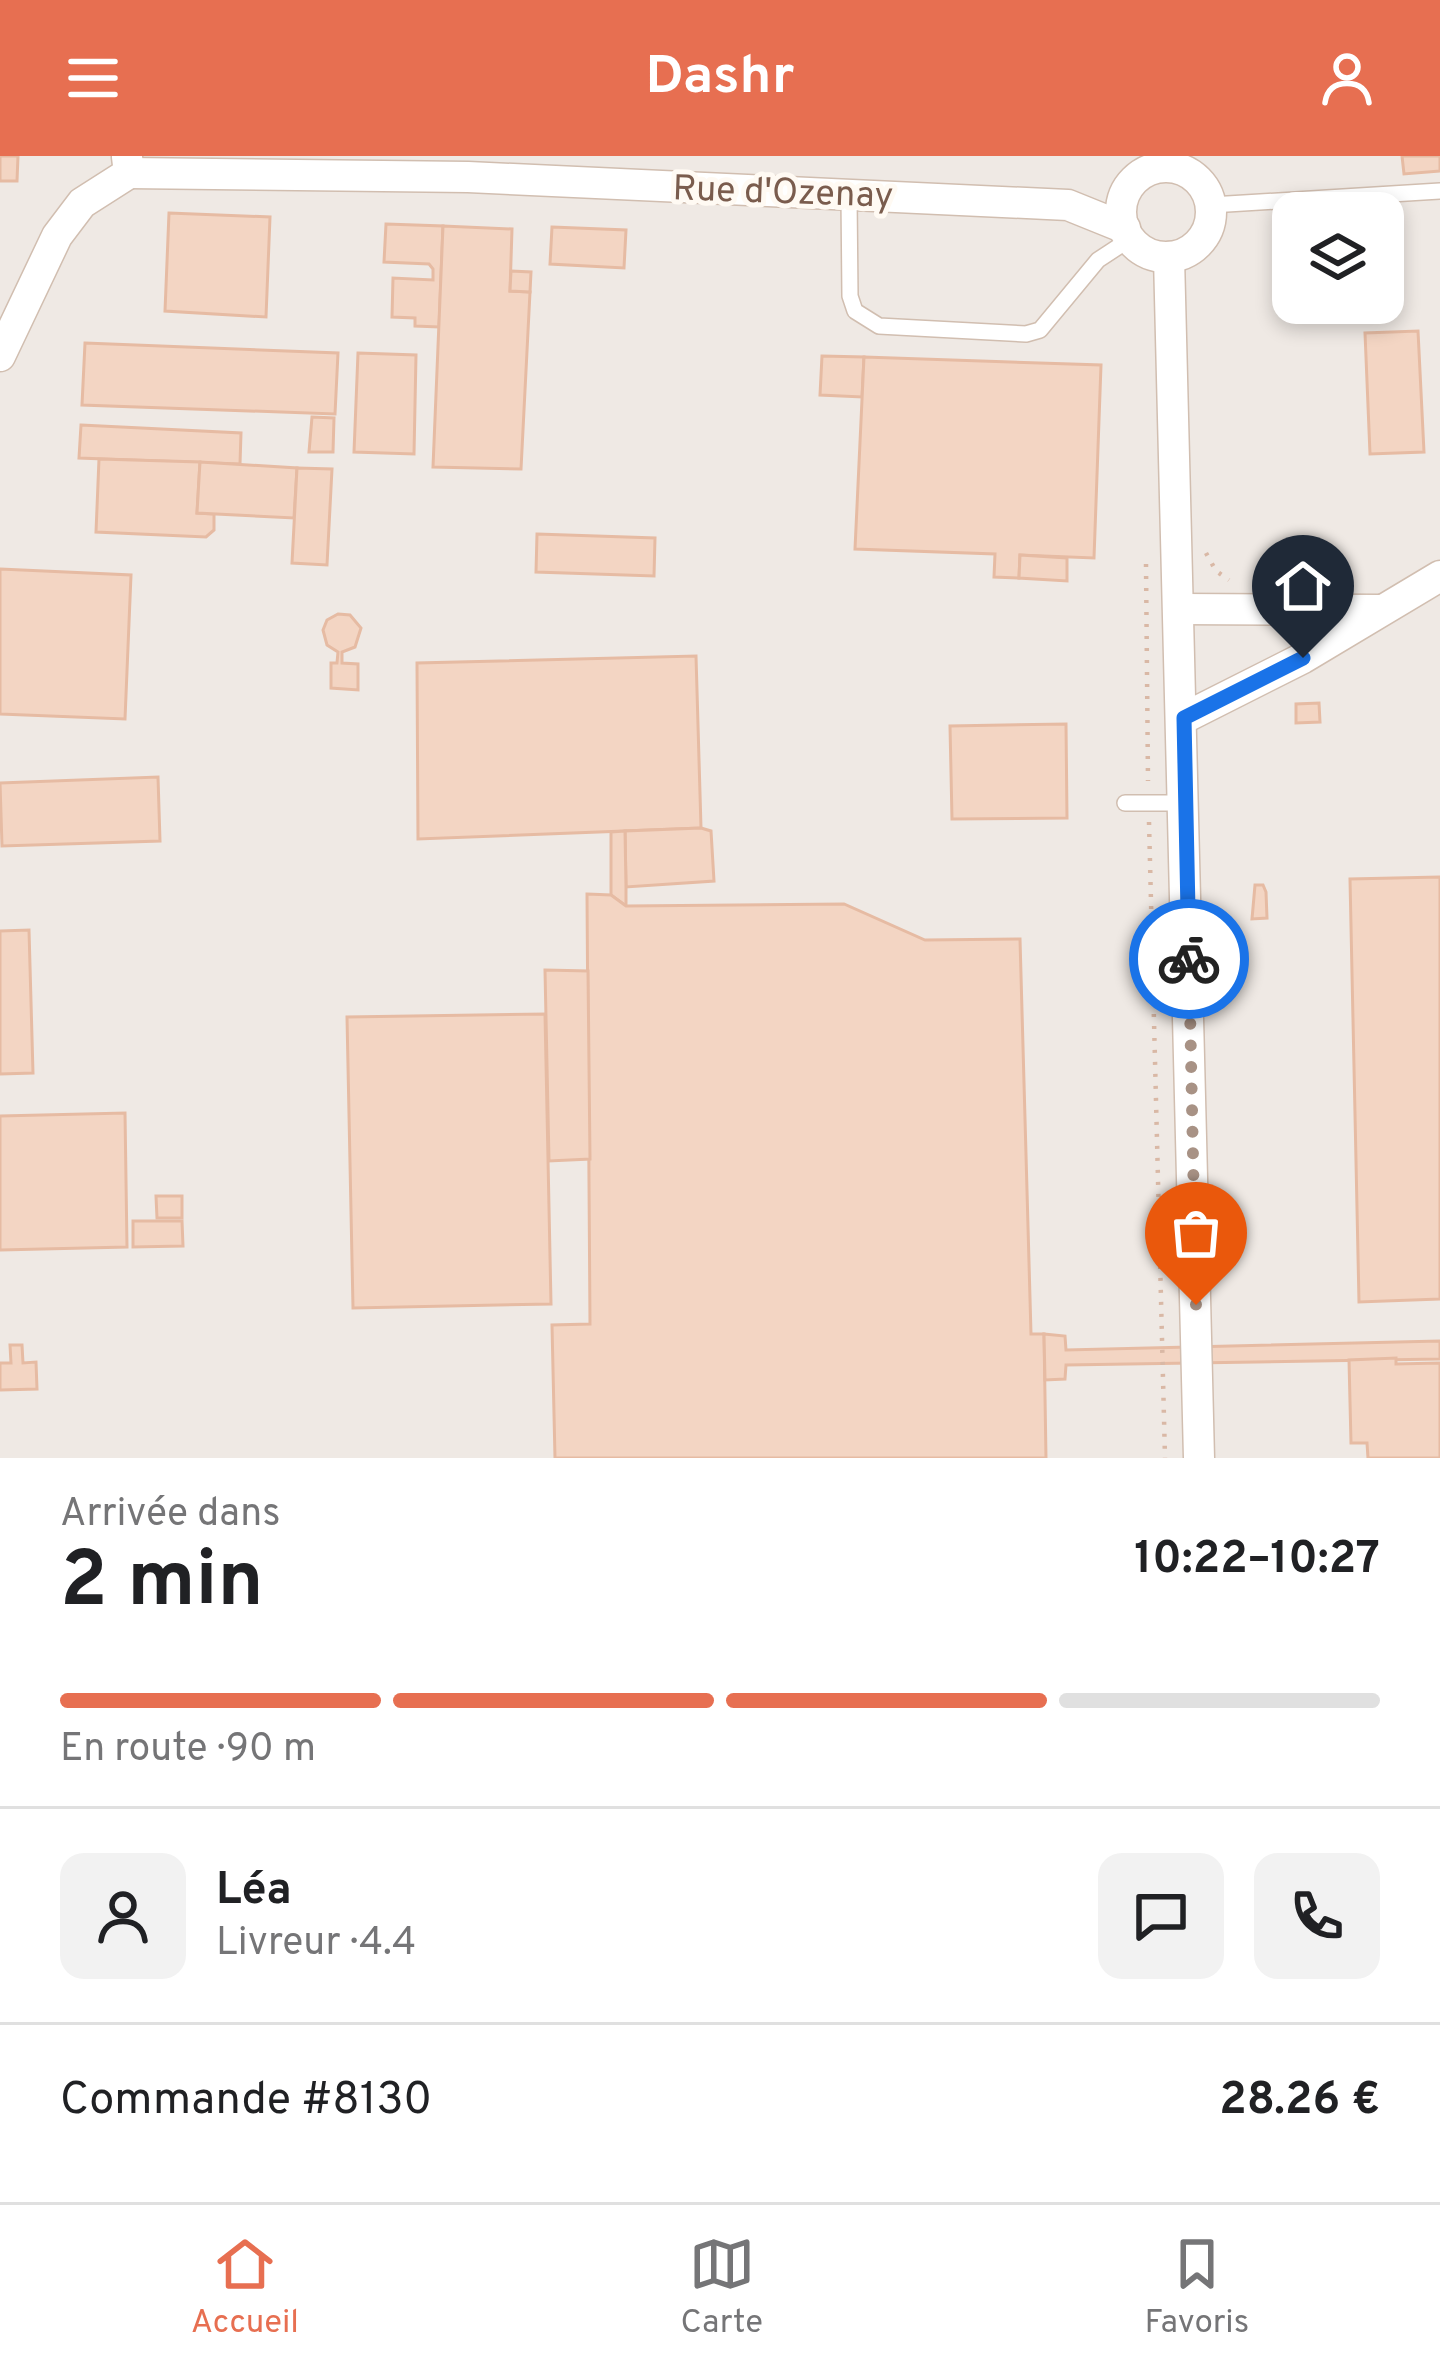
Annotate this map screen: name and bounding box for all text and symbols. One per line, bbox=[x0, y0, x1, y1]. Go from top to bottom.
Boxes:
text: Dashr bbox=[646, 44, 794, 113]
icon: menu bbox=[60, 45, 126, 111]
icon: person bbox=[1314, 45, 1380, 111]
street label: Rue d'Ozenay bbox=[672, 167, 894, 221]
map controls bbox=[1272, 192, 1404, 324]
button: layers bbox=[1272, 192, 1404, 324]
pin bbox=[1252, 535, 1354, 658]
icon: home bbox=[1270, 553, 1336, 619]
courier bbox=[1129, 899, 1249, 1019]
icon: bike bbox=[1156, 926, 1222, 992]
pin bbox=[1145, 1182, 1247, 1305]
icon: bag bbox=[1163, 1200, 1229, 1266]
text: Arrivée dans bbox=[60, 1491, 280, 1540]
text: 10:22–10:27 bbox=[1134, 1532, 1380, 1589]
text: 2 min bbox=[60, 1535, 264, 1634]
text: En route · 90 m bbox=[60, 1726, 316, 1775]
button: person bbox=[60, 1853, 186, 1979]
button: chat bbox=[1098, 1853, 1224, 1979]
button: phone bbox=[1254, 1853, 1380, 1979]
text: Léa bbox=[216, 1863, 292, 1920]
text: Livreur · 4.4 bbox=[216, 1920, 416, 1969]
text: Commande #8130 bbox=[60, 2073, 432, 2130]
text: 28.26 € bbox=[1219, 2073, 1380, 2130]
tab: Accueil bbox=[191, 2231, 299, 2345]
tab: Carte bbox=[681, 2231, 763, 2345]
tab: Favoris bbox=[1145, 2231, 1249, 2345]

